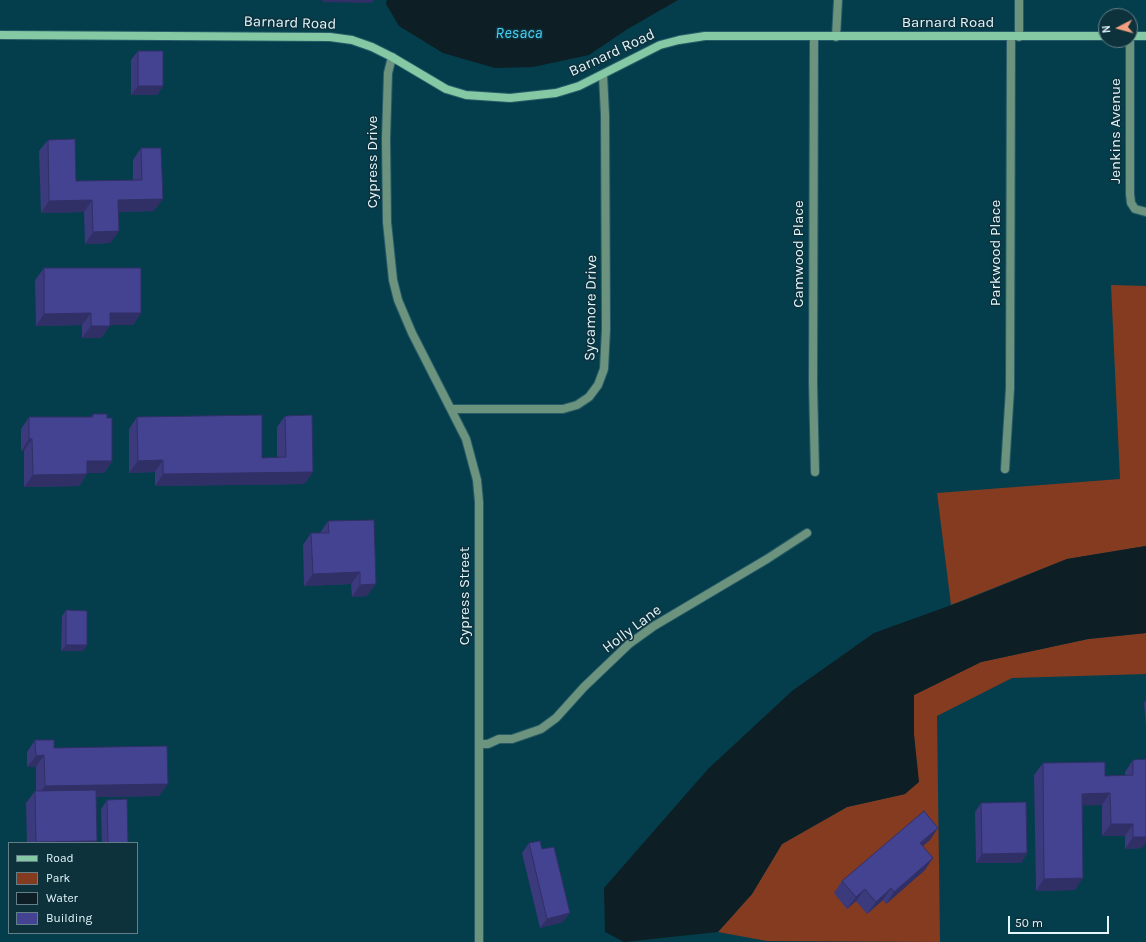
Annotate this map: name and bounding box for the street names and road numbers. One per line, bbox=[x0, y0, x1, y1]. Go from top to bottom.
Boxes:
street label: Barnard Road bbox=[243, 12, 337, 34]
street label: Barnard Road bbox=[902, 14, 994, 32]
street label: Barnard Road bbox=[566, 25, 658, 81]
street label: Jenkins Avenue bbox=[1107, 78, 1125, 184]
street label: Cypress Drive bbox=[364, 116, 382, 208]
street label: Camwood Place bbox=[790, 200, 808, 308]
street label: Parkwood Place bbox=[987, 200, 1005, 306]
street label: Sycamore Drive bbox=[581, 255, 601, 361]
street label: Cypress Street bbox=[456, 547, 474, 645]
street label: Holly Lane bbox=[599, 601, 665, 657]

